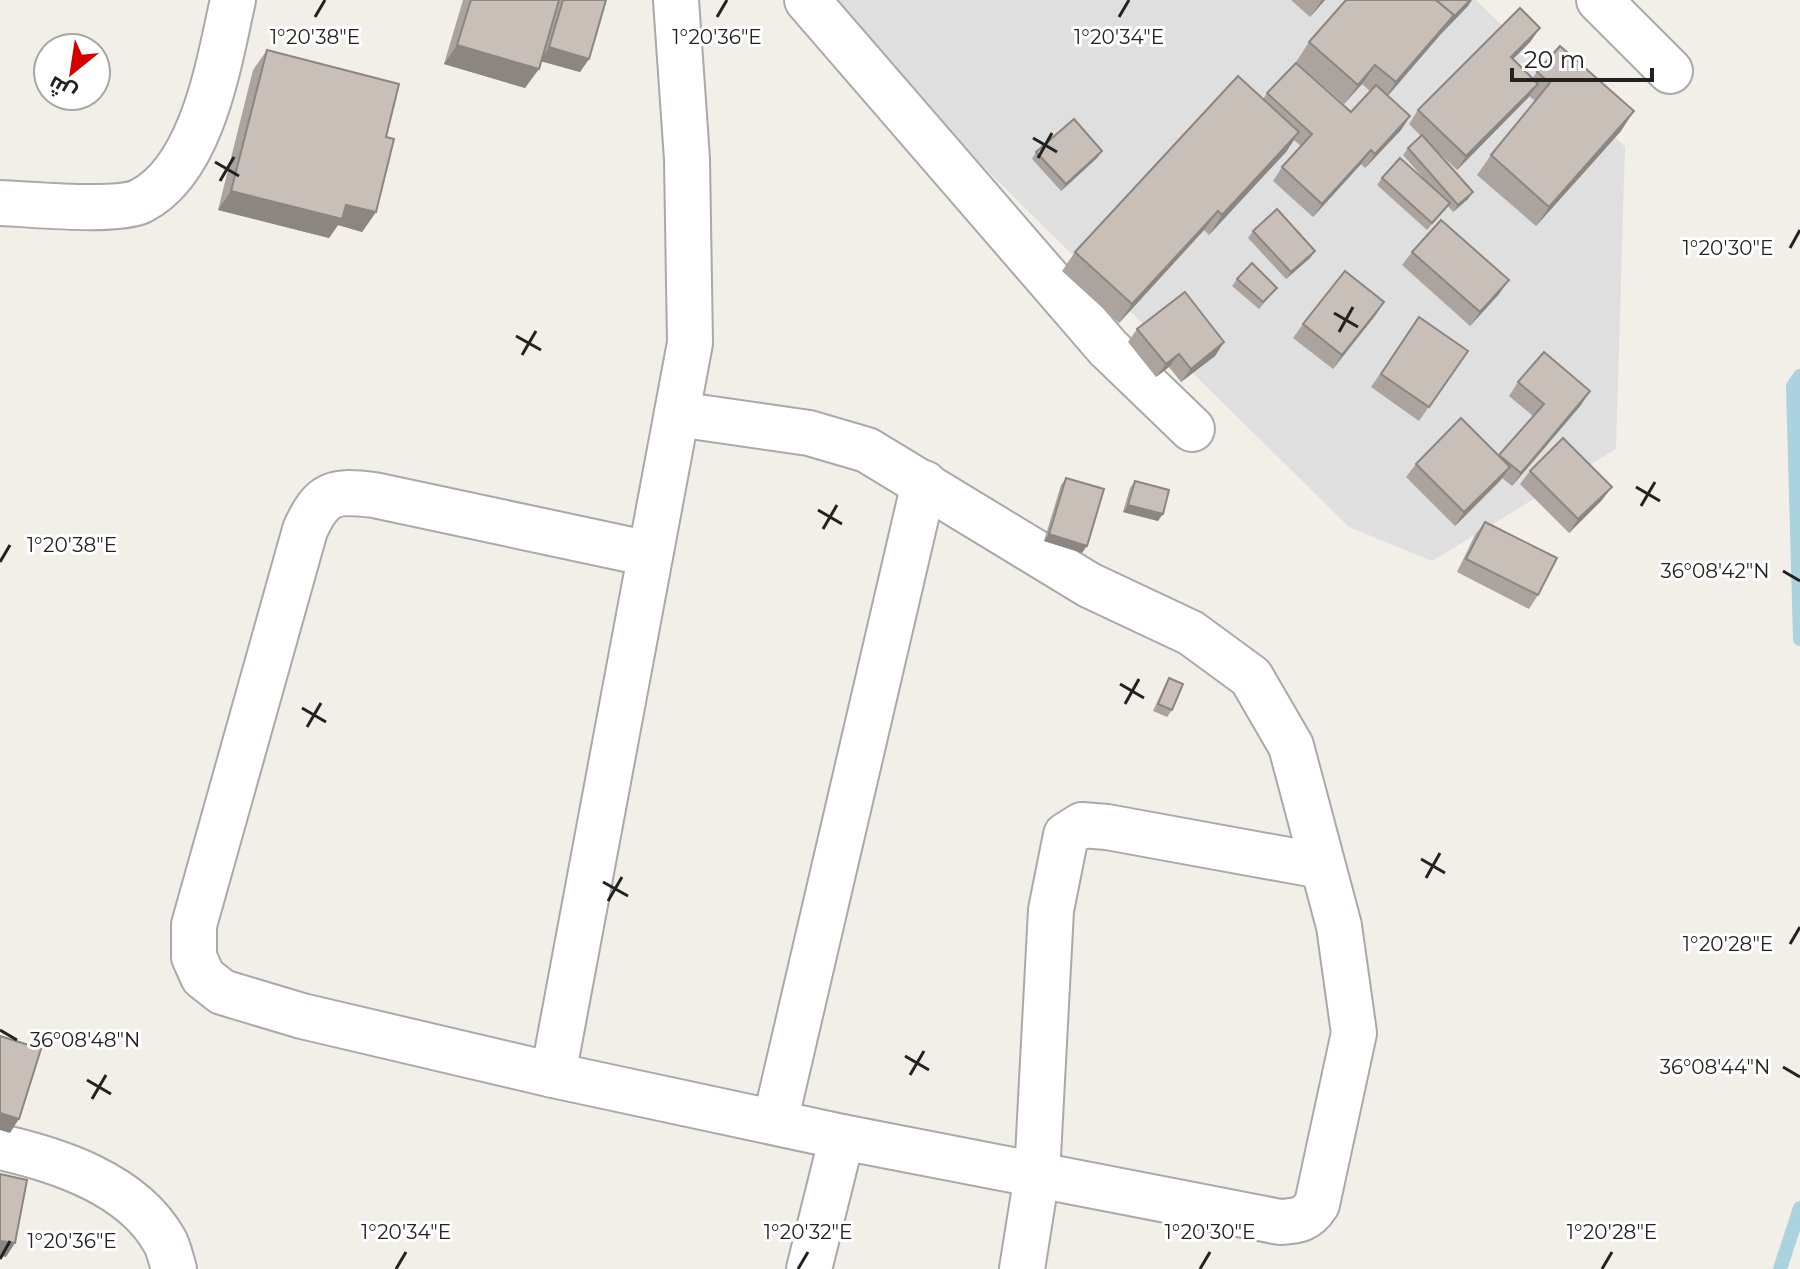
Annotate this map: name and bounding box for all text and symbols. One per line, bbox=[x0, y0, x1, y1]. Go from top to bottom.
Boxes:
text: 1°20'38"E bbox=[270, 25, 360, 49]
text: 1°20'36"E bbox=[672, 25, 762, 49]
text: 1°20'34"E bbox=[1074, 25, 1164, 49]
north arrow bbox=[32, 32, 112, 112]
scale bar bbox=[1512, 32, 1652, 82]
text: 20 m bbox=[1524, 45, 1585, 74]
text: ش bbox=[43, 70, 81, 108]
text: 1°20'30"E bbox=[1683, 236, 1773, 260]
text: 1°20'38"E bbox=[27, 533, 117, 557]
text: 36°08'42"N bbox=[1660, 559, 1770, 583]
text: 1°20'28"E bbox=[1683, 932, 1773, 956]
text: 36°08'48"N bbox=[30, 1028, 140, 1052]
text: 36°08'44"N bbox=[1660, 1055, 1770, 1079]
text: 1°20'34"E bbox=[361, 1220, 451, 1244]
text: 1°20'32"E bbox=[764, 1220, 852, 1244]
text: 1°20'30"E bbox=[1165, 1220, 1255, 1244]
text: 1°20'28"E bbox=[1567, 1220, 1657, 1244]
text: 1°20'36"E bbox=[27, 1229, 117, 1253]

